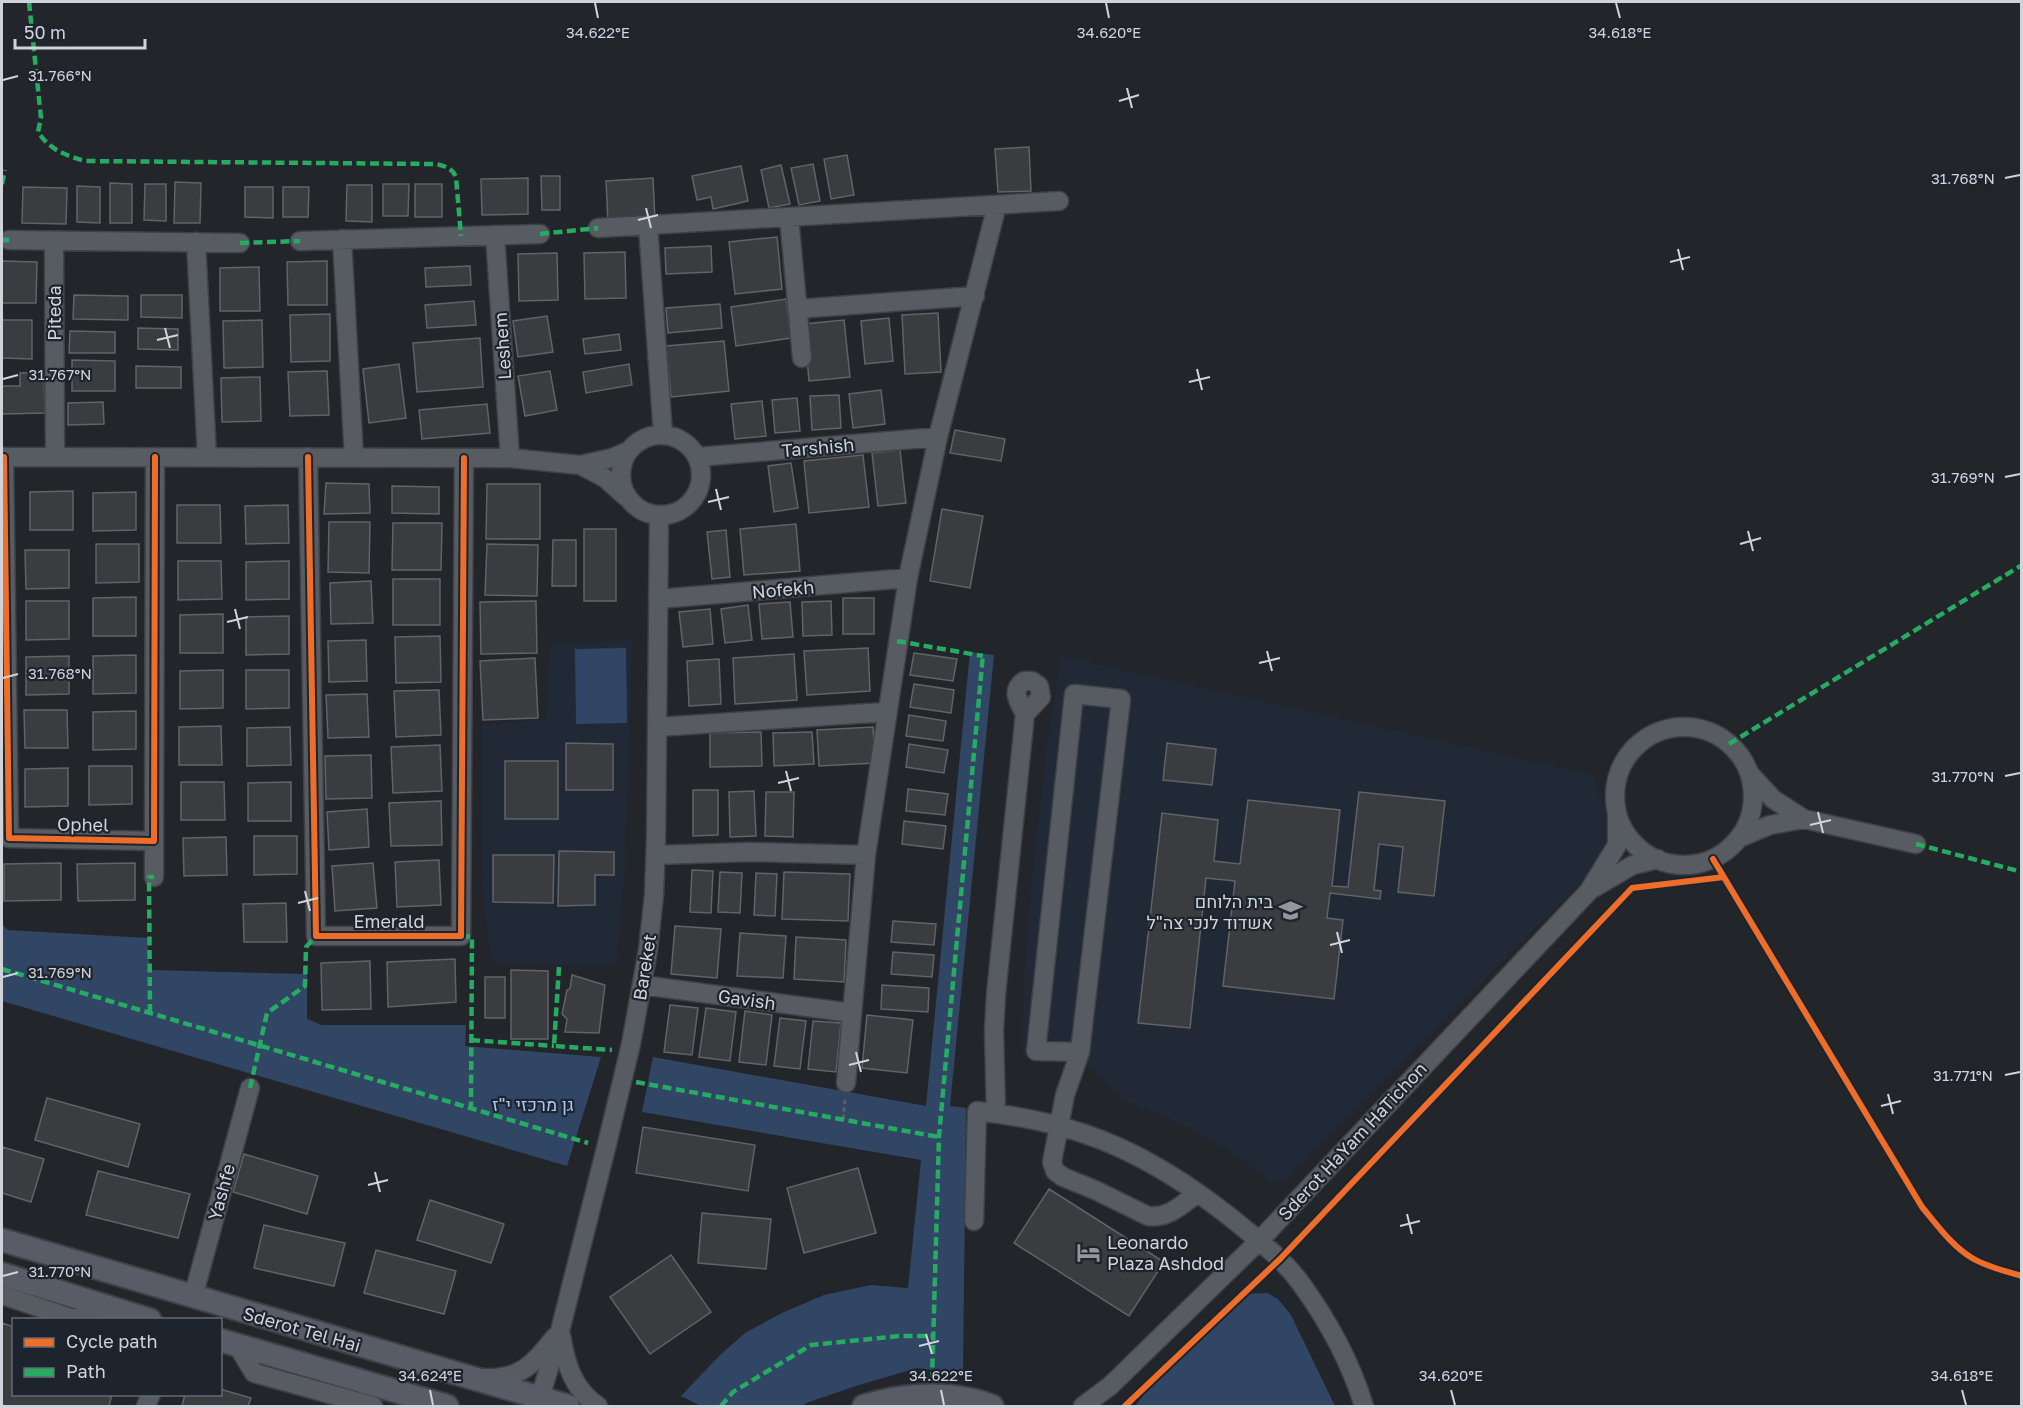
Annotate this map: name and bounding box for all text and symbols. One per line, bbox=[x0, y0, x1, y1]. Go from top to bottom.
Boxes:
scale bar bbox=[15, 12, 146, 50]
text: 50 m bbox=[24, 21, 66, 43]
text: 34.622°E bbox=[566, 23, 630, 41]
text: 34.620°E bbox=[1077, 23, 1141, 41]
text: 34.618°E bbox=[1589, 23, 1651, 41]
text: 31.766°N bbox=[28, 66, 92, 84]
text: 31.768°N bbox=[1931, 169, 1995, 187]
street label: Piteda bbox=[43, 285, 65, 341]
street label: Leshem bbox=[489, 312, 515, 380]
text: 31.767°N bbox=[29, 365, 91, 383]
street label: Tarshish bbox=[781, 433, 855, 461]
text: 31.769°N bbox=[1931, 468, 1995, 486]
street label: Nofekh bbox=[751, 575, 815, 603]
text: 31.768°N bbox=[28, 664, 92, 682]
text: 31.770°N bbox=[1931, 767, 1995, 785]
street label: Ophel bbox=[57, 813, 109, 835]
place label: בית הלוחם אשדוד לנכי צה"ל bbox=[1147, 890, 1274, 933]
school or university icon: בית הלוחם אשדוד לנכי צה"ל bbox=[1278, 898, 1304, 924]
street label: Emerald bbox=[353, 910, 425, 932]
street label: Bareket bbox=[628, 932, 660, 1002]
text: 31.769°N bbox=[28, 963, 92, 981]
street label: Gavish bbox=[717, 984, 777, 1014]
street label: Sderot HaYam HaTichon bbox=[1273, 1057, 1431, 1225]
text: 31.771°N bbox=[1933, 1066, 1993, 1084]
park label: גן מרכזי י"ז bbox=[492, 1093, 574, 1115]
street label: Yashfe bbox=[203, 1161, 239, 1223]
place label: Leonardo Plaza Ashdod bbox=[1107, 1231, 1224, 1274]
hotel icon: Leonardo Plaza Ashdod bbox=[1076, 1239, 1102, 1265]
text: 31.770°N bbox=[28, 1262, 92, 1280]
street label: Sderot Tel Hai bbox=[241, 1302, 363, 1356]
legend bbox=[12, 1318, 222, 1396]
text: Cycle path bbox=[66, 1330, 158, 1352]
text: Path bbox=[66, 1360, 106, 1382]
text: 34.624°E bbox=[398, 1366, 462, 1384]
text: 34.622°E bbox=[909, 1366, 973, 1384]
text: 34.620°E bbox=[1419, 1366, 1483, 1384]
text: 34.618°E bbox=[1931, 1366, 1993, 1384]

